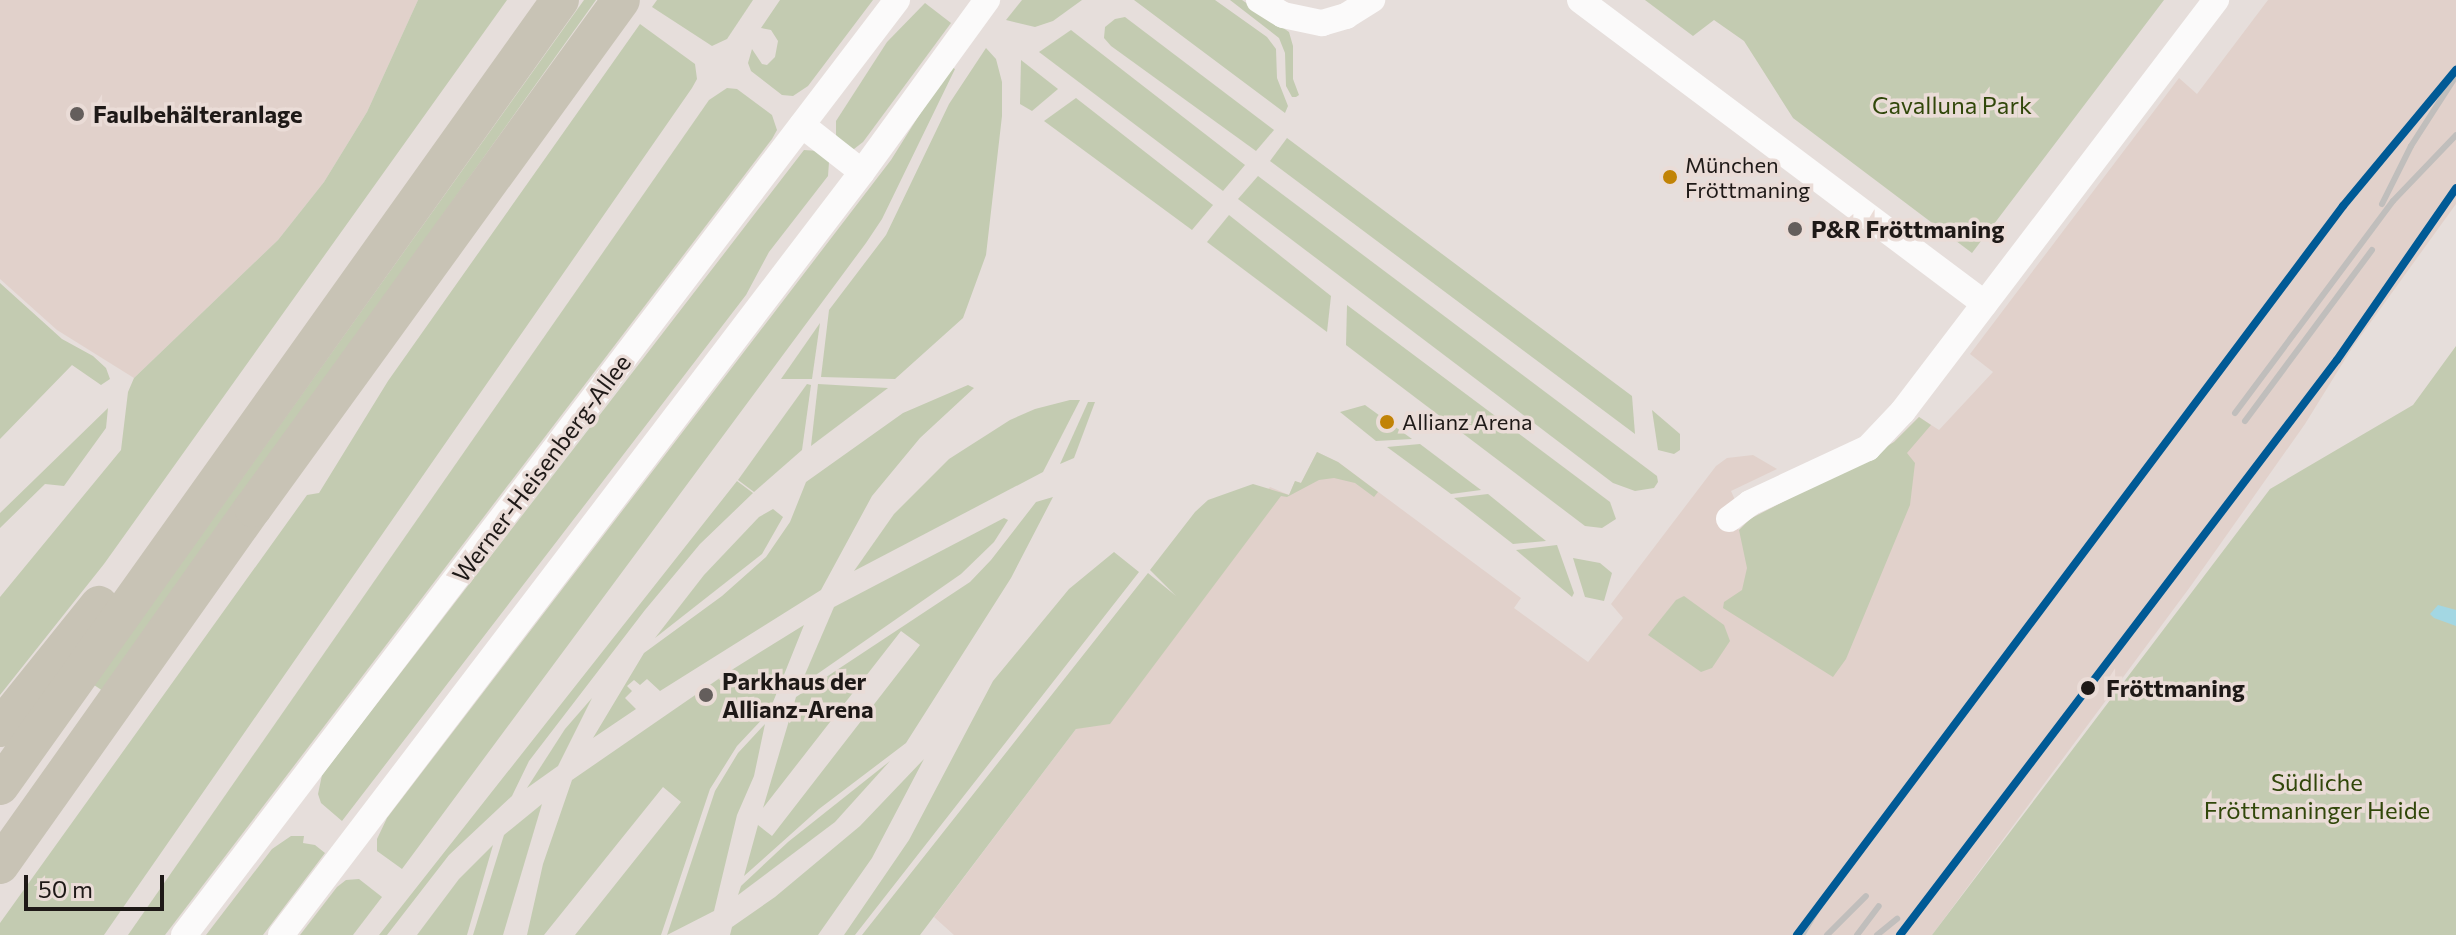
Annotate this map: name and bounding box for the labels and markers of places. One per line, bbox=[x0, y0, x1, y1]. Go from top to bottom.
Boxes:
place label: Faulbehälteranlage bbox=[93, 100, 303, 128]
marker: Faulbehälteranlage bbox=[68, 105, 86, 123]
place label: München Fröttmaning bbox=[1685, 151, 1810, 202]
marker: München Fröttmaning bbox=[1662, 169, 1678, 185]
place label: P&R Fröttmaning bbox=[1811, 215, 2004, 243]
marker: P&R Fröttmaning bbox=[1786, 220, 1804, 238]
place label: Allianz Arena bbox=[1402, 409, 1533, 435]
marker: Allianz Arena bbox=[1379, 414, 1395, 430]
place label: Parkhaus der Allianz-Arena bbox=[722, 667, 874, 723]
place label: Fröttmaning bbox=[2106, 674, 2245, 702]
marker: Fröttmaning bbox=[2077, 677, 2099, 699]
marker: Parkhaus der Allianz-Arena bbox=[697, 686, 715, 704]

